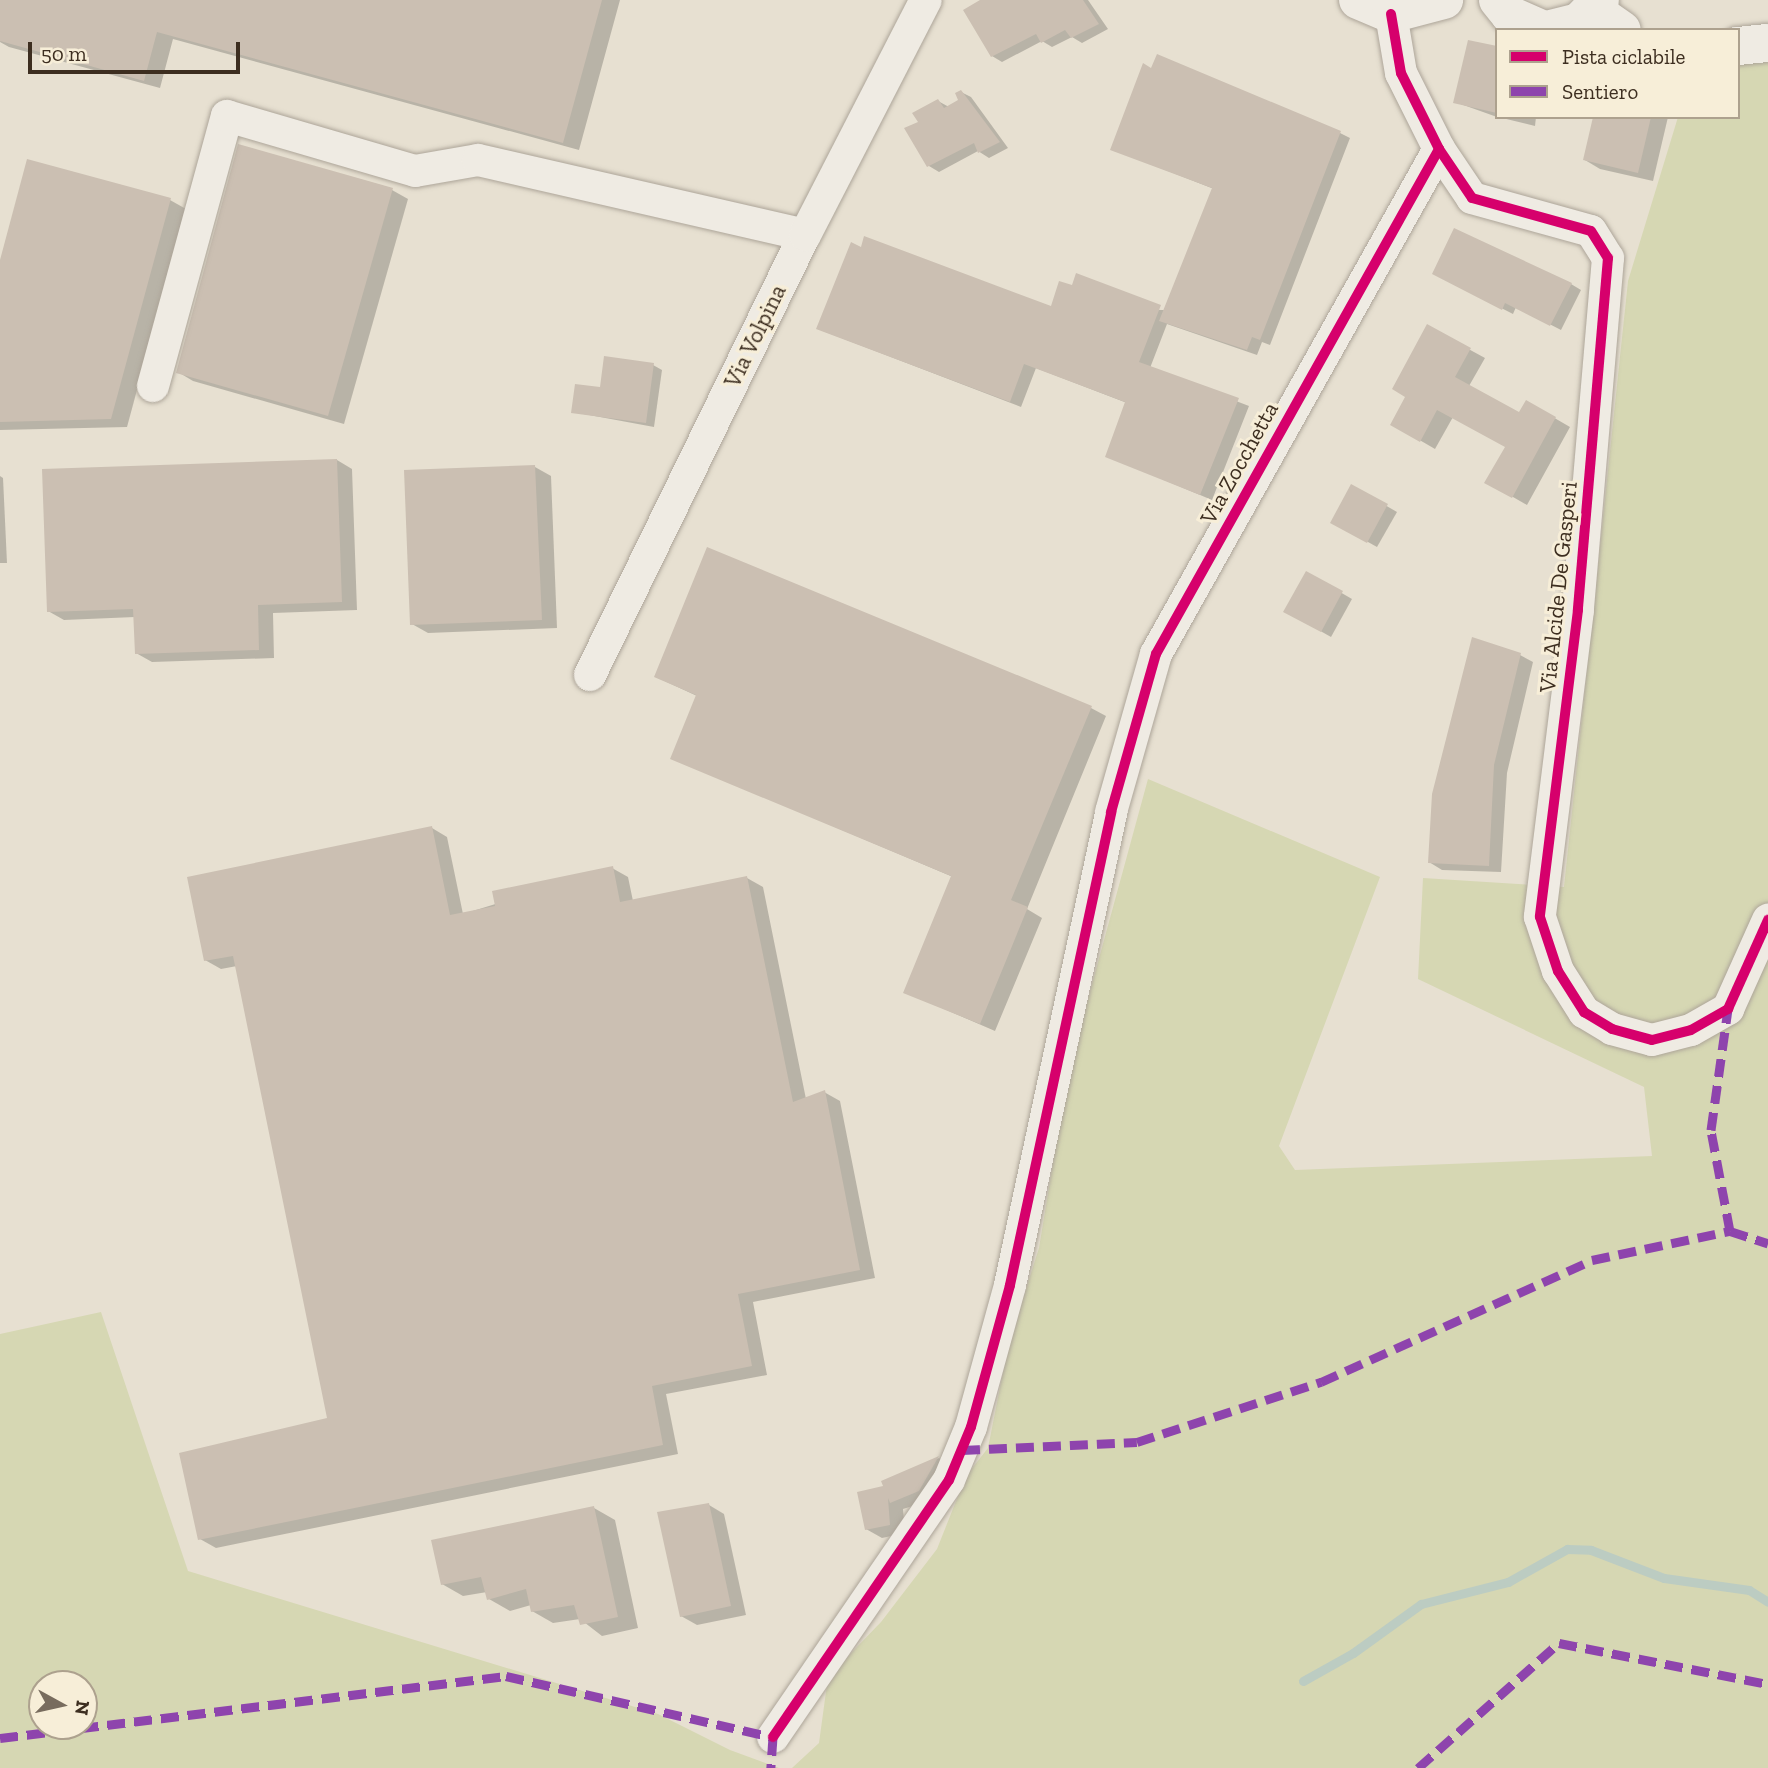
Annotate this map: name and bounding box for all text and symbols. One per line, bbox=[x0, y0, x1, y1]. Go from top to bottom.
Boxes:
scale bar bbox=[32, 28, 243, 72]
legend bbox=[1495, 28, 1740, 119]
text: 50 m bbox=[41, 41, 87, 66]
text: Pista ciclabile bbox=[1562, 44, 1685, 69]
text: Sentiero bbox=[1562, 79, 1638, 104]
street label: Via Volpina bbox=[718, 280, 792, 392]
street label: Via Zocchetta bbox=[1194, 397, 1284, 529]
street label: Via Alcide De Gasperi bbox=[1533, 480, 1583, 694]
north arrow bbox=[28, 1670, 98, 1740]
text: N bbox=[70, 1699, 95, 1716]

